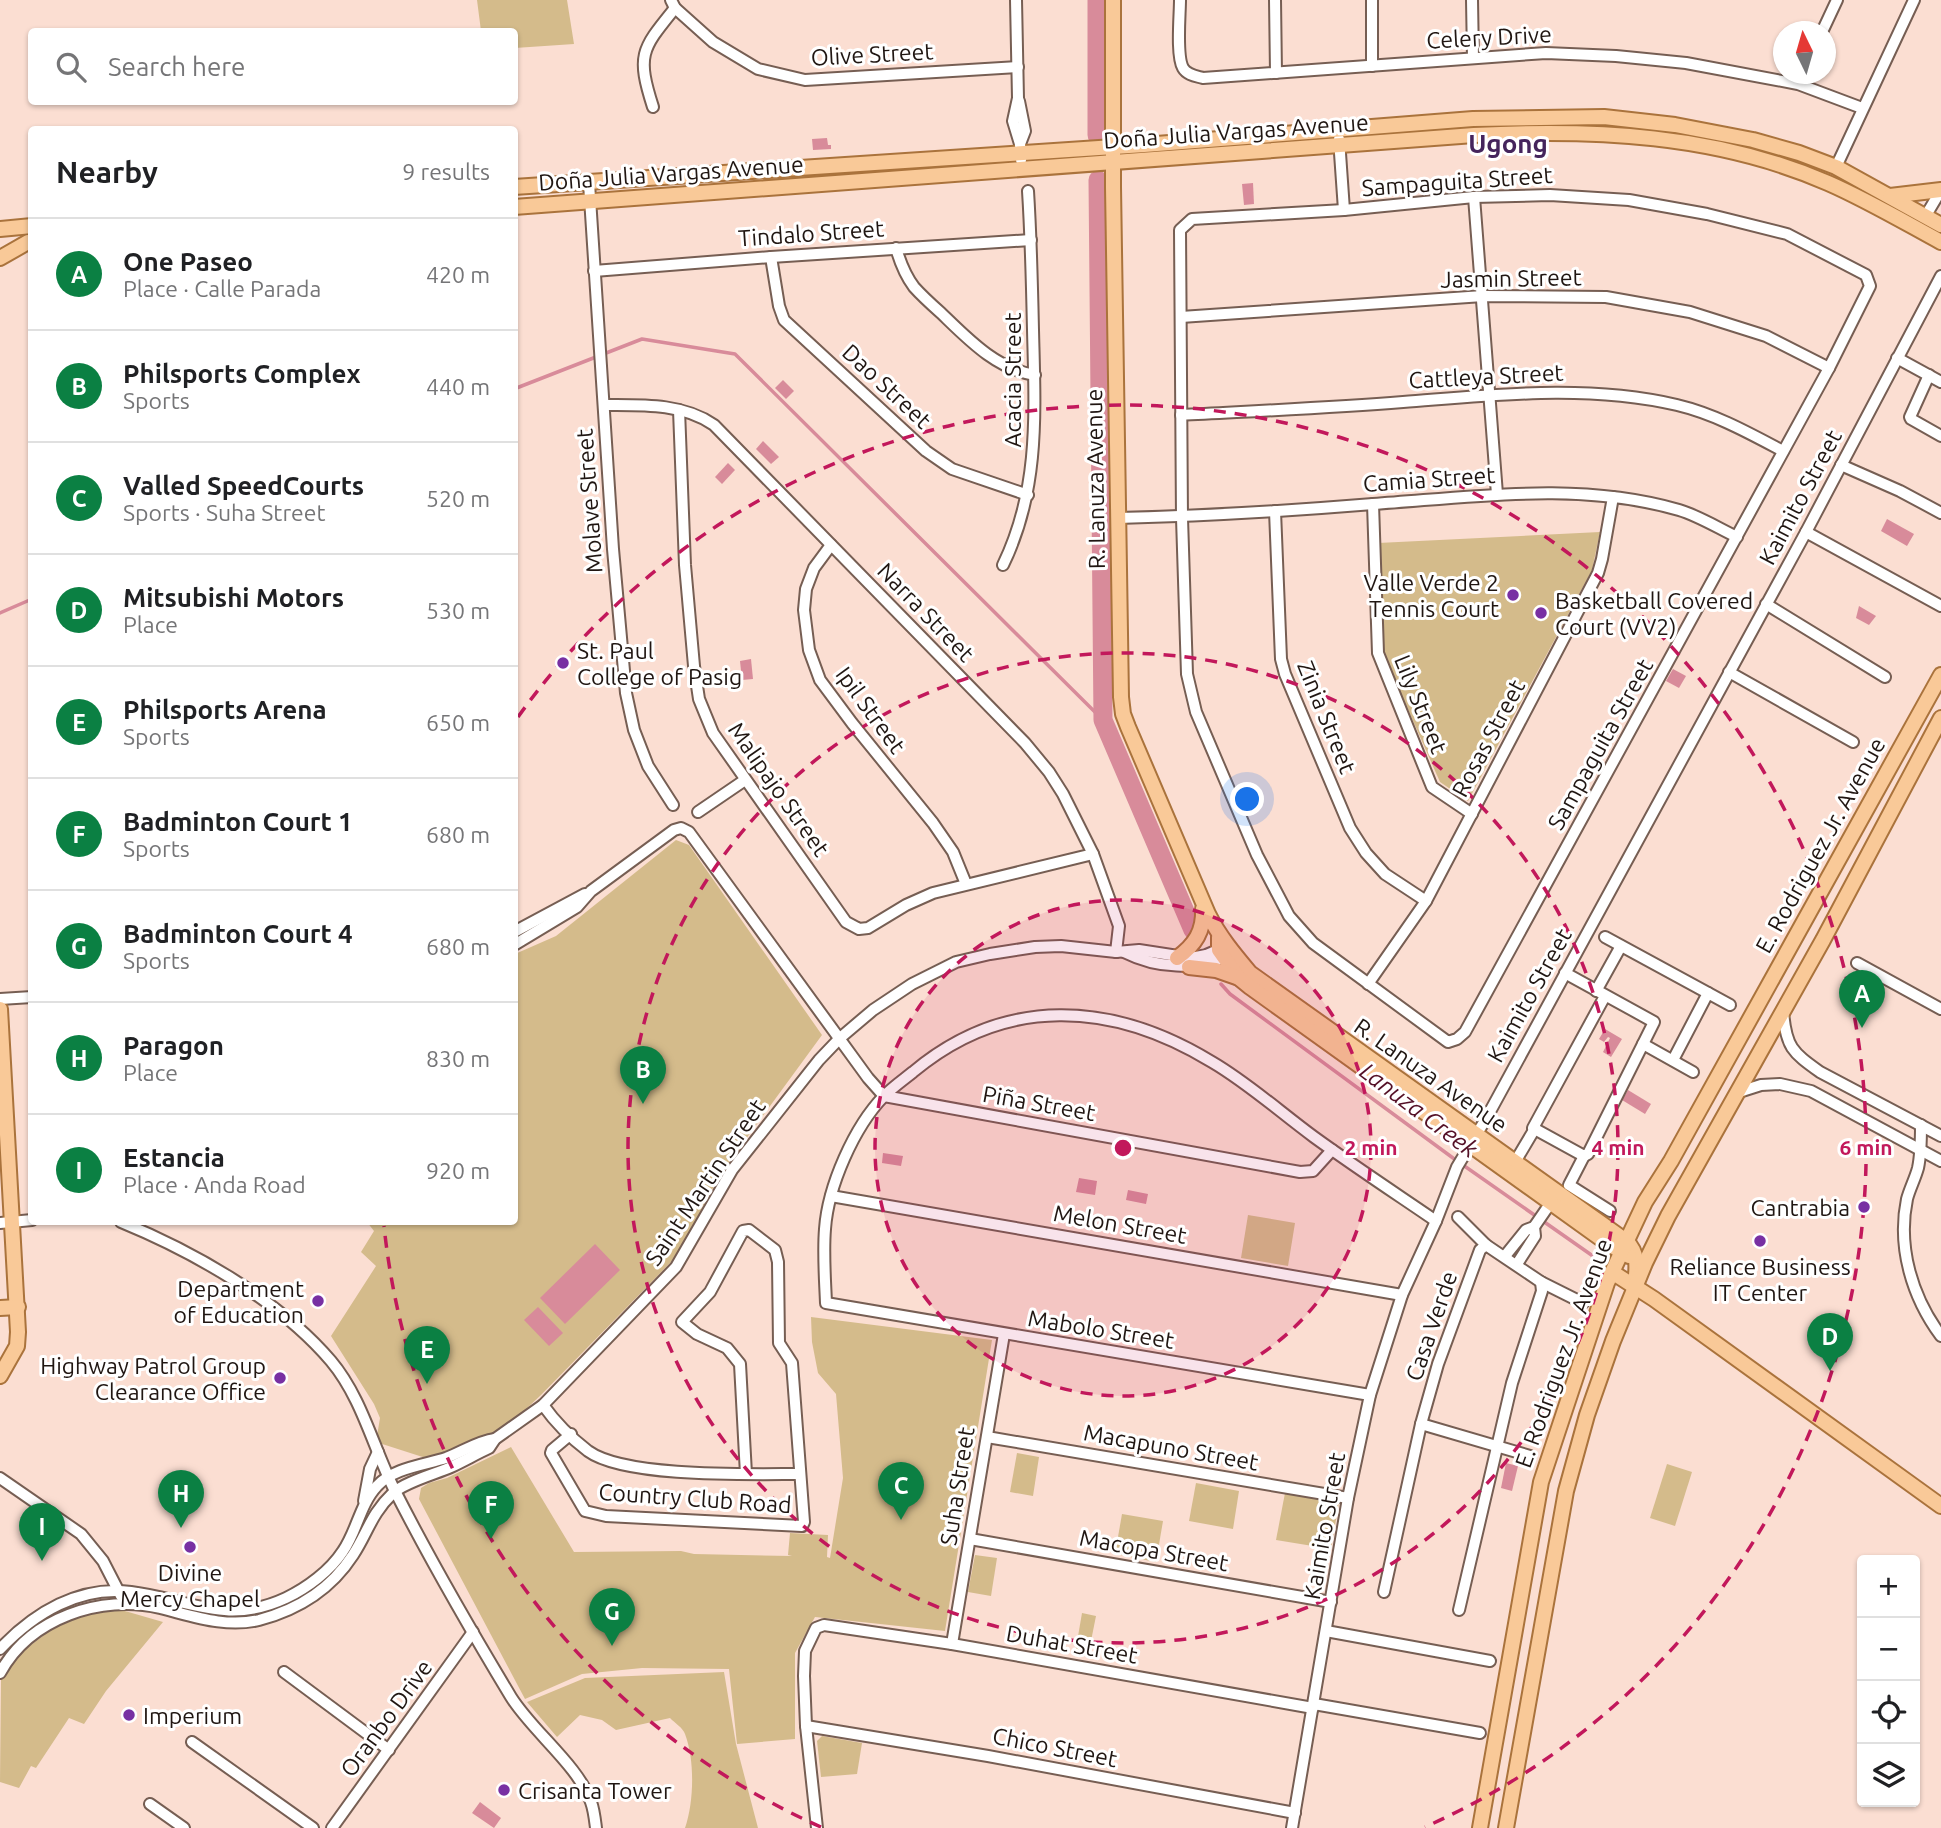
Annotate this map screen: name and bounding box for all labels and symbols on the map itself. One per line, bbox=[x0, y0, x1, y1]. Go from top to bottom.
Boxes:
street label: Celery Drive bbox=[1426, 21, 1552, 53]
north arrow bbox=[1773, 21, 1836, 84]
street label: Olive Street bbox=[810, 38, 934, 70]
street label: Doña Julia Vargas Avenue bbox=[1103, 109, 1369, 153]
district label: Ugong bbox=[1468, 129, 1548, 158]
street label: Doña Julia Vargas Avenue bbox=[538, 151, 804, 195]
street label: Sampaguita Street bbox=[1361, 162, 1553, 200]
street label: Tindalo Street bbox=[737, 215, 885, 251]
street label: Jasmin Street bbox=[1440, 264, 1582, 292]
street label: Acacia Street bbox=[1000, 313, 1025, 447]
street label: Dao Street bbox=[838, 339, 936, 433]
street label: Cattleya Street bbox=[1408, 359, 1564, 393]
street label: R. Lanuza Avenue bbox=[1081, 389, 1109, 569]
street label: Kaimito Street bbox=[1754, 425, 1846, 569]
street label: Molave Street bbox=[571, 428, 607, 574]
street label: Camia Street bbox=[1362, 462, 1496, 496]
street label: Narra Street bbox=[873, 558, 979, 666]
place label: Valle Verde 2 Tennis Court bbox=[1363, 570, 1499, 621]
marker: Valle Verde 2 Tennis Court bbox=[1505, 587, 1521, 603]
place label: Basketball Covered Court (VV2) bbox=[1555, 588, 1753, 640]
marker: Basketball Covered Court (VV2) bbox=[1533, 605, 1549, 621]
place label: St. Paul College of Pasig bbox=[577, 638, 742, 689]
street label: Lily Street bbox=[1390, 651, 1452, 757]
street label: Sampaguita Street bbox=[1543, 654, 1657, 834]
marker: St. Paul College of Pasig bbox=[555, 655, 571, 671]
street label: Zinia Street bbox=[1293, 657, 1361, 777]
street label: Ipil Street bbox=[831, 662, 911, 758]
street label: Rosas Street bbox=[1447, 675, 1529, 801]
street label: Malipajo Street bbox=[724, 717, 834, 861]
street label: E. Rodriguez Jr. Avenue bbox=[1750, 733, 1890, 957]
your location bbox=[1230, 782, 1264, 816]
street label: Kaimito Street bbox=[1482, 924, 1576, 1066]
pin: A bbox=[1839, 970, 1885, 1028]
street label: R. Lanuza Avenue bbox=[1350, 1013, 1512, 1137]
pin: B bbox=[620, 1046, 666, 1104]
water label: Lanuza Creek bbox=[1355, 1057, 1484, 1163]
street label: Piña Street bbox=[981, 1081, 1097, 1125]
street label: Saint Martin Street bbox=[640, 1094, 770, 1270]
text: 2 min bbox=[1344, 1135, 1398, 1159]
text: 4 min bbox=[1591, 1135, 1645, 1159]
text: 6 min bbox=[1839, 1135, 1893, 1159]
centre of rings bbox=[1111, 1136, 1135, 1160]
place label: Cantrabia bbox=[1751, 1195, 1850, 1220]
marker: Cantrabia bbox=[1856, 1199, 1872, 1215]
street label: Melon Street bbox=[1051, 1200, 1189, 1248]
marker: Reliance Business IT Center bbox=[1752, 1233, 1768, 1249]
street label: E. Rodriguez Jr. Avenue bbox=[1510, 1235, 1616, 1471]
place label: Reliance Business IT Center bbox=[1669, 1254, 1851, 1305]
street label: Casa Verde bbox=[1401, 1268, 1461, 1384]
place label: Department of Education bbox=[174, 1276, 304, 1327]
marker: Department of Education bbox=[310, 1293, 326, 1309]
street label: Mabolo Street bbox=[1026, 1305, 1176, 1353]
pin: D bbox=[1807, 1313, 1853, 1371]
pin: E bbox=[404, 1326, 450, 1384]
place label: Highway Patrol Group Clearance Office bbox=[40, 1353, 266, 1404]
marker: Highway Patrol Group Clearance Office bbox=[272, 1370, 288, 1386]
street label: Macapuno Street bbox=[1082, 1419, 1260, 1475]
street label: Suha Street bbox=[935, 1425, 979, 1547]
street label: Kaimito Street bbox=[1299, 1451, 1349, 1601]
pin: C bbox=[878, 1462, 924, 1520]
pin: H bbox=[158, 1470, 204, 1528]
street label: Country Club Road bbox=[598, 1479, 792, 1517]
pin: F bbox=[468, 1481, 514, 1539]
pin: I bbox=[19, 1503, 65, 1561]
street label: Macopa Street bbox=[1078, 1525, 1230, 1575]
marker: Divine Mercy Chapel bbox=[182, 1539, 198, 1555]
place label: Divine Mercy Chapel bbox=[120, 1560, 260, 1611]
pin: G bbox=[589, 1588, 635, 1646]
street label: Duhat Street bbox=[1004, 1620, 1140, 1668]
street label: Oranbo Drive bbox=[335, 1655, 437, 1781]
place label: Imperium bbox=[143, 1703, 242, 1728]
marker: Imperium bbox=[121, 1707, 137, 1723]
street label: Chico Street bbox=[991, 1723, 1119, 1771]
place label: Crisanta Tower bbox=[518, 1778, 672, 1803]
marker: Crisanta Tower bbox=[496, 1782, 512, 1798]

